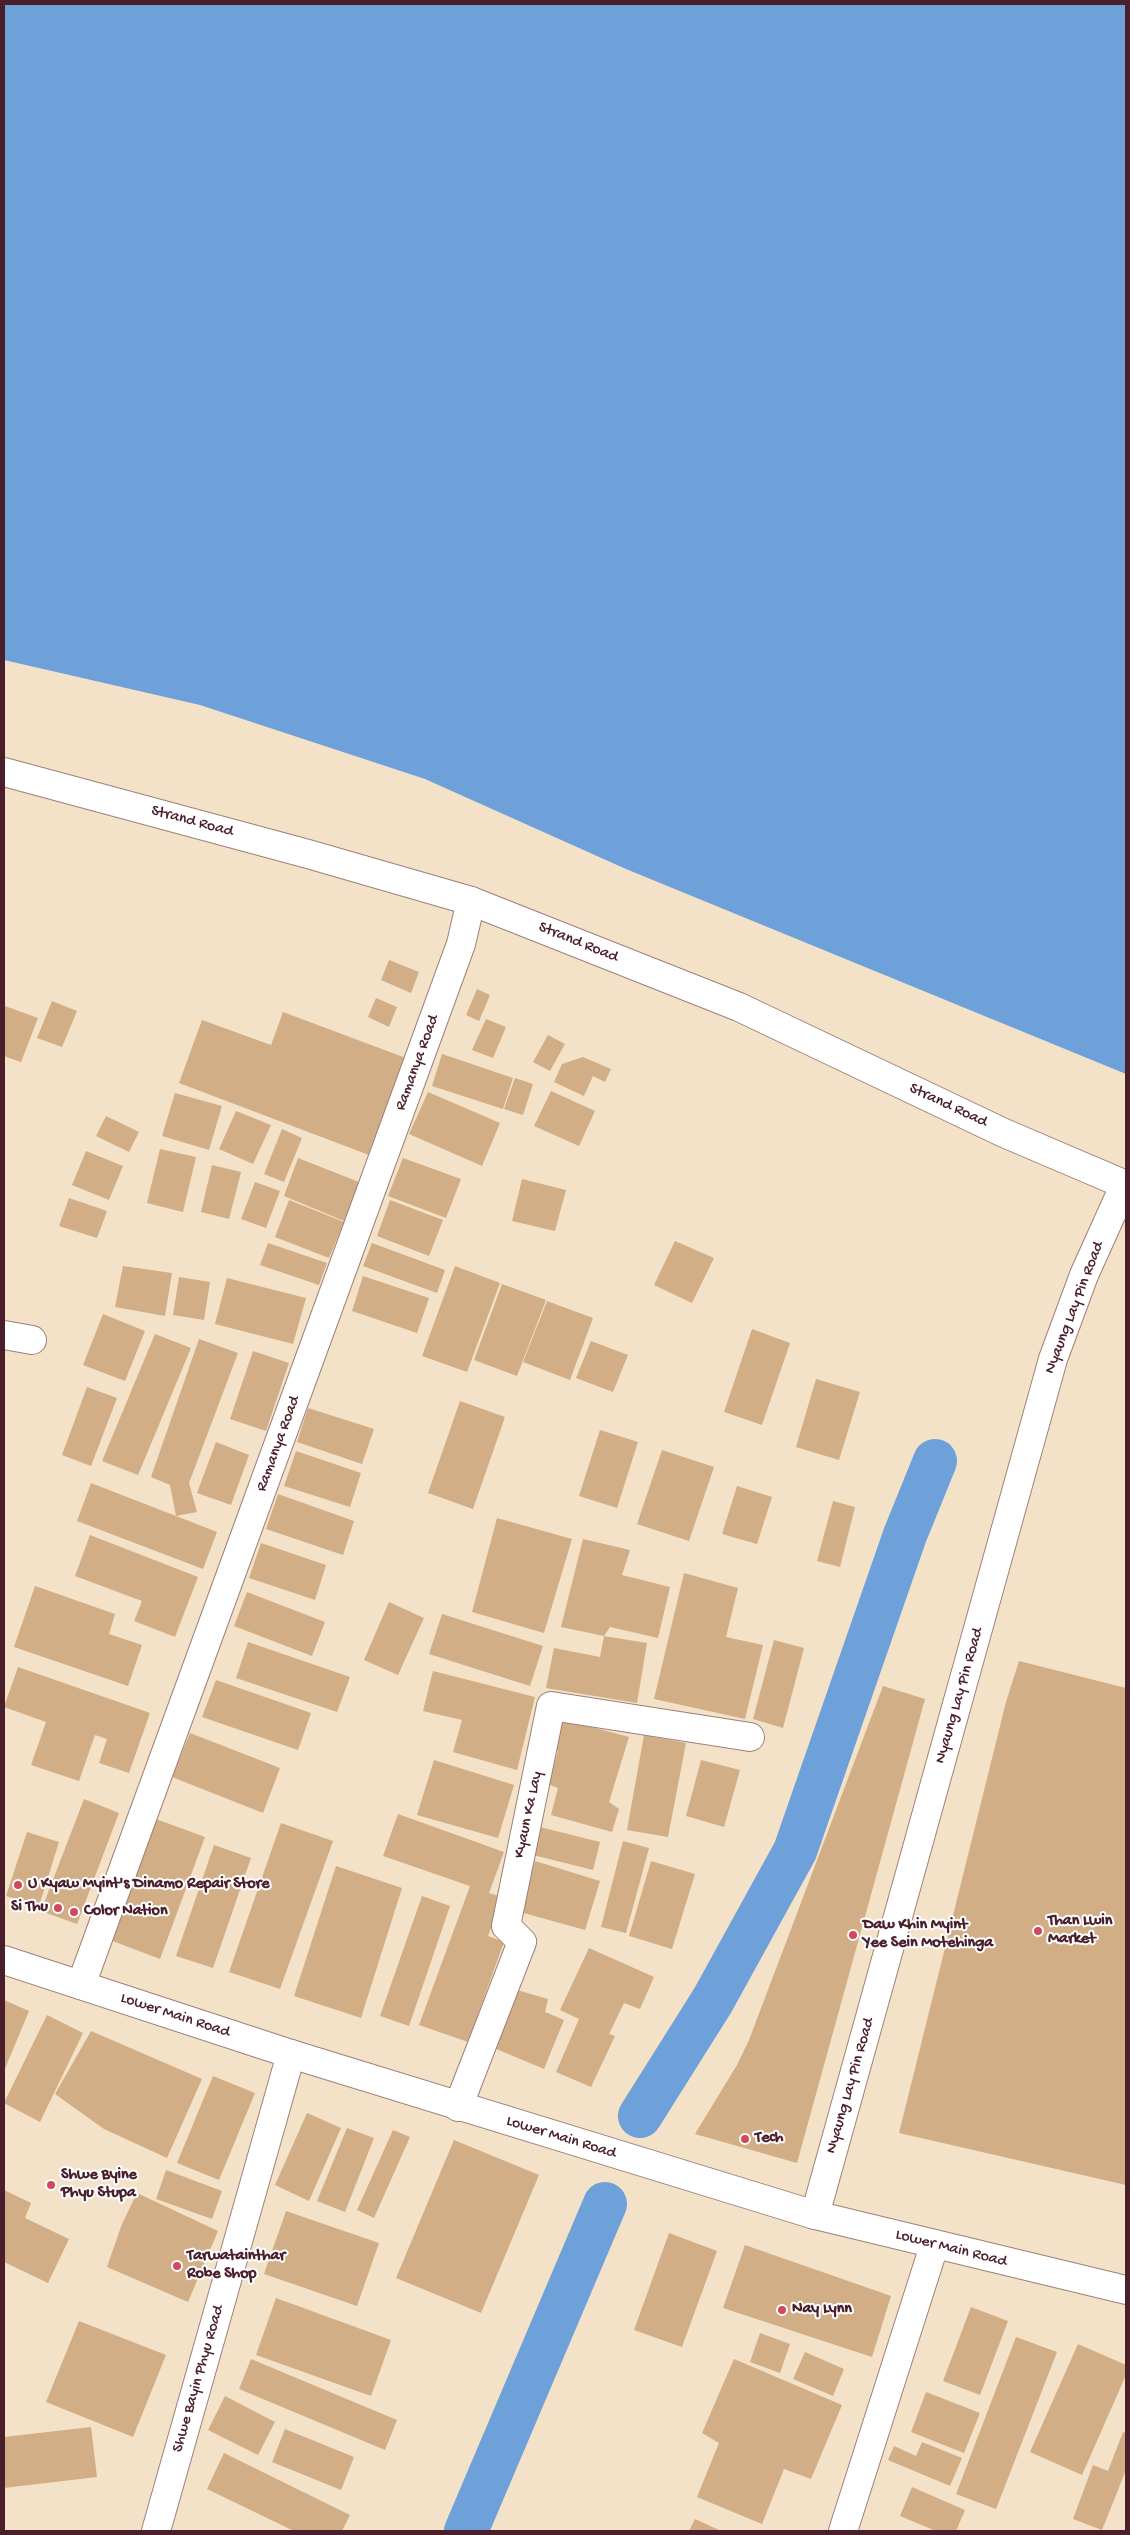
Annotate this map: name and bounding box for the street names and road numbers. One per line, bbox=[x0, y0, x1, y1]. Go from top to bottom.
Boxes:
street label: Strand Road bbox=[149, 802, 235, 842]
street label: Strand Road bbox=[535, 918, 621, 968]
street label: Ramanya Road bbox=[392, 1012, 444, 1114]
street label: Strand Road bbox=[906, 1080, 990, 1132]
street label: Nyaung Lay Pin Road bbox=[1041, 1239, 1109, 1377]
street label: Ramanya Road bbox=[253, 1393, 305, 1495]
street label: Nyaung Lay Pin Road bbox=[931, 1626, 989, 1766]
street label: Kyaun Ka Lay bbox=[510, 1770, 548, 1860]
street label: Lower Main Road bbox=[118, 1989, 232, 2043]
street label: Nyaung Lay Pin Road bbox=[822, 2016, 880, 2156]
street label: Lower Main Road bbox=[504, 2112, 618, 2164]
street label: Lower Main Road bbox=[893, 2226, 1009, 2272]
street label: Shwe Bayin Phyu Road bbox=[169, 2303, 229, 2455]

